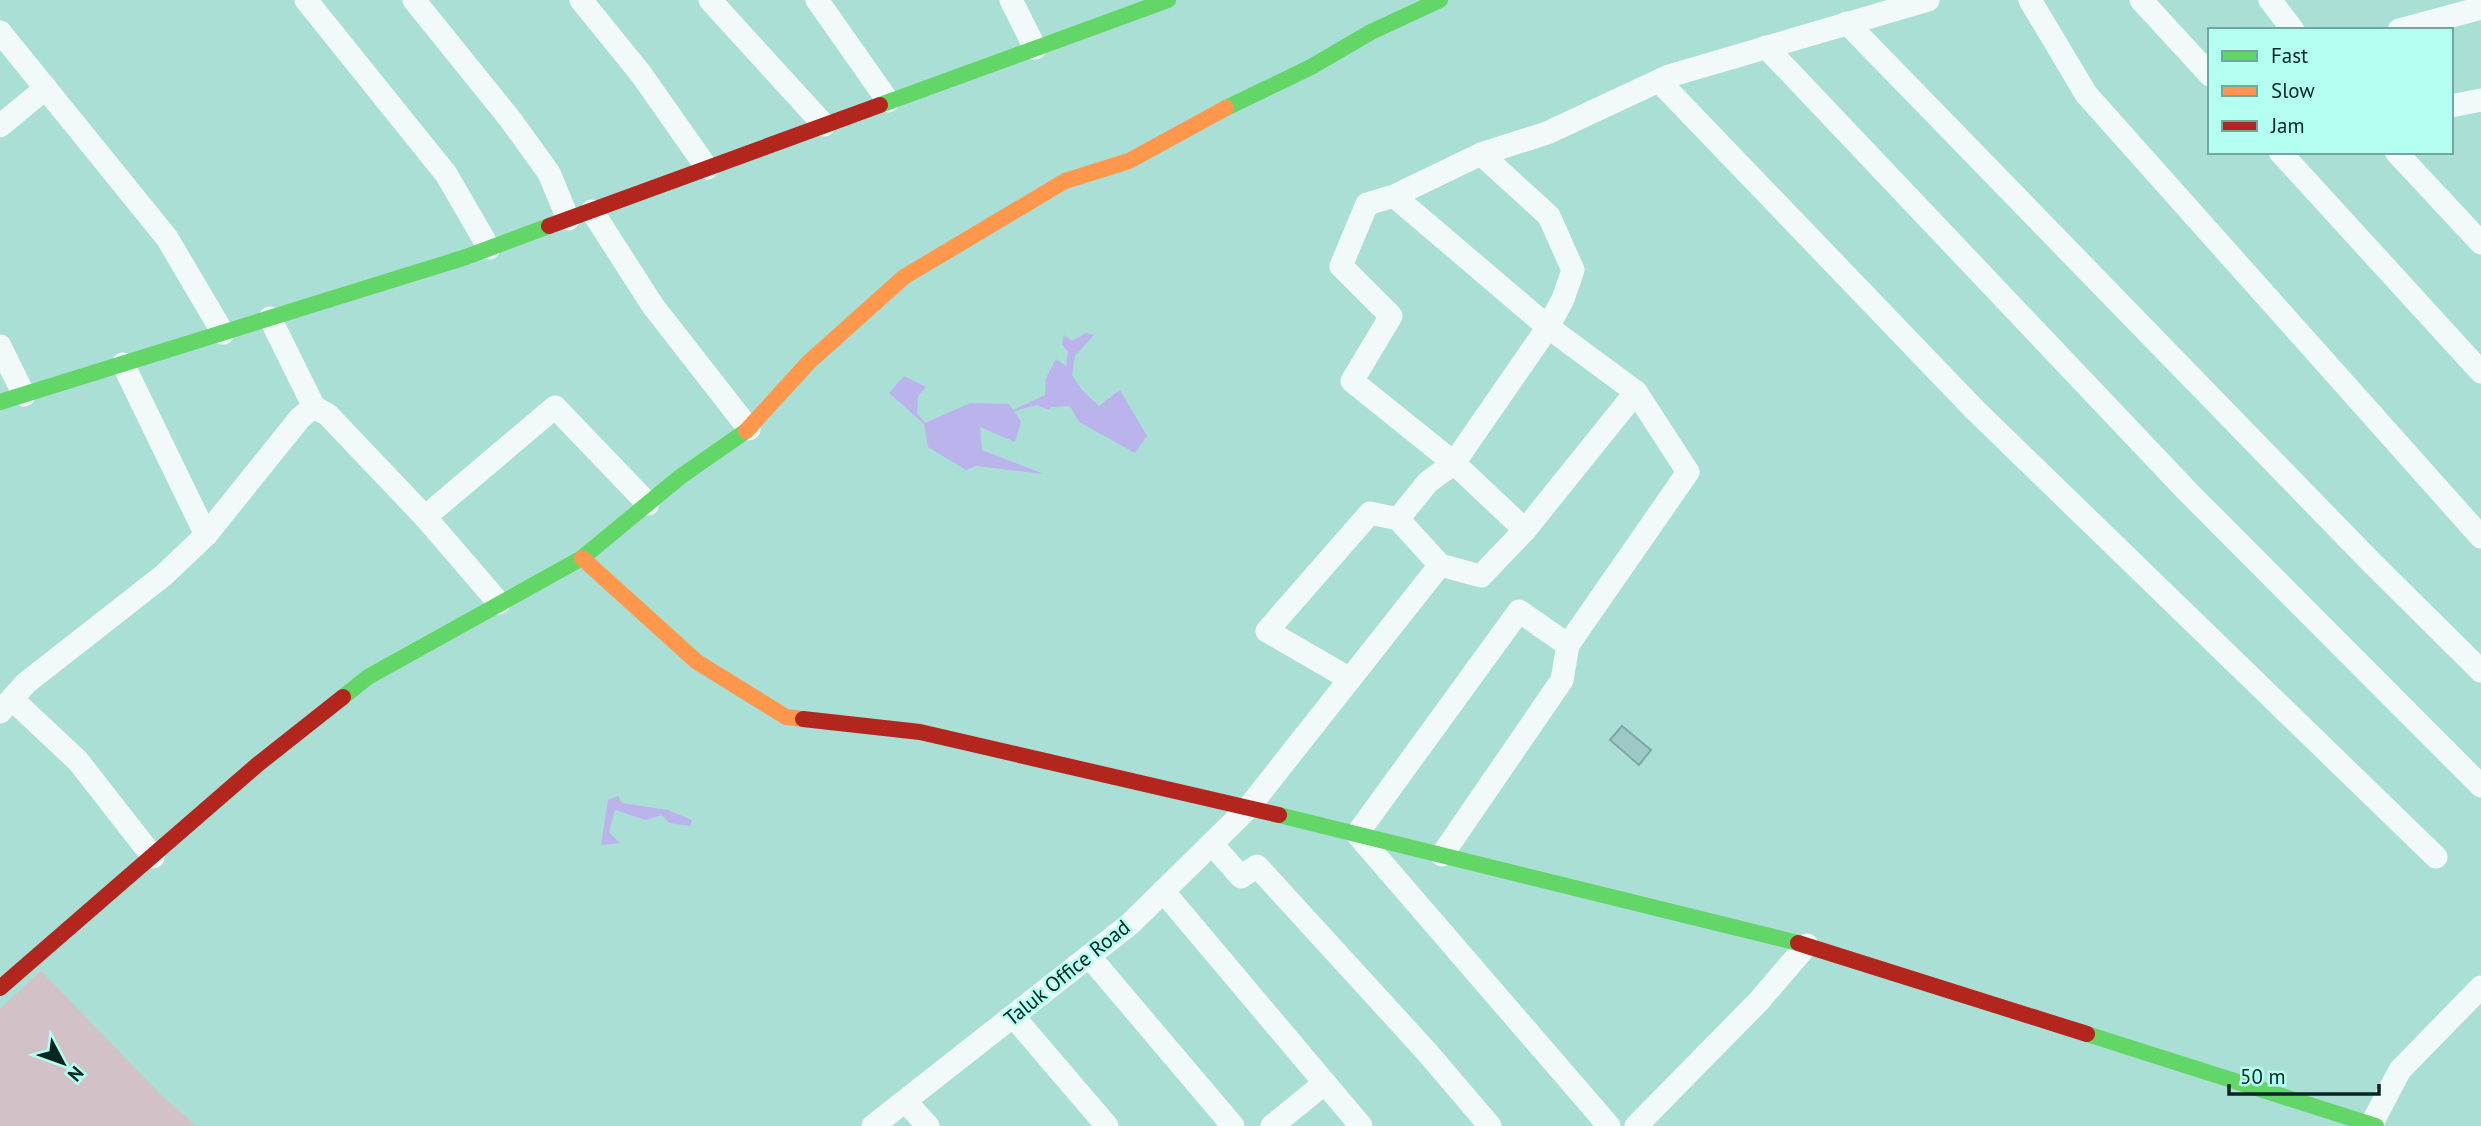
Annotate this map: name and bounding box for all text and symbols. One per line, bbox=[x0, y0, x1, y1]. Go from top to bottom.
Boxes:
legend bbox=[2208, 28, 2453, 154]
text: Fast bbox=[2271, 42, 2308, 69]
text: Slow bbox=[2271, 77, 2315, 104]
text: Jam bbox=[2270, 112, 2305, 139]
street label: Taluk Office Road bbox=[998, 914, 1135, 1032]
north arrow bbox=[28, 1028, 98, 1098]
scale bar bbox=[2229, 1052, 2380, 1096]
text: N bbox=[63, 1062, 89, 1087]
text: 50 m bbox=[2240, 1063, 2286, 1090]

